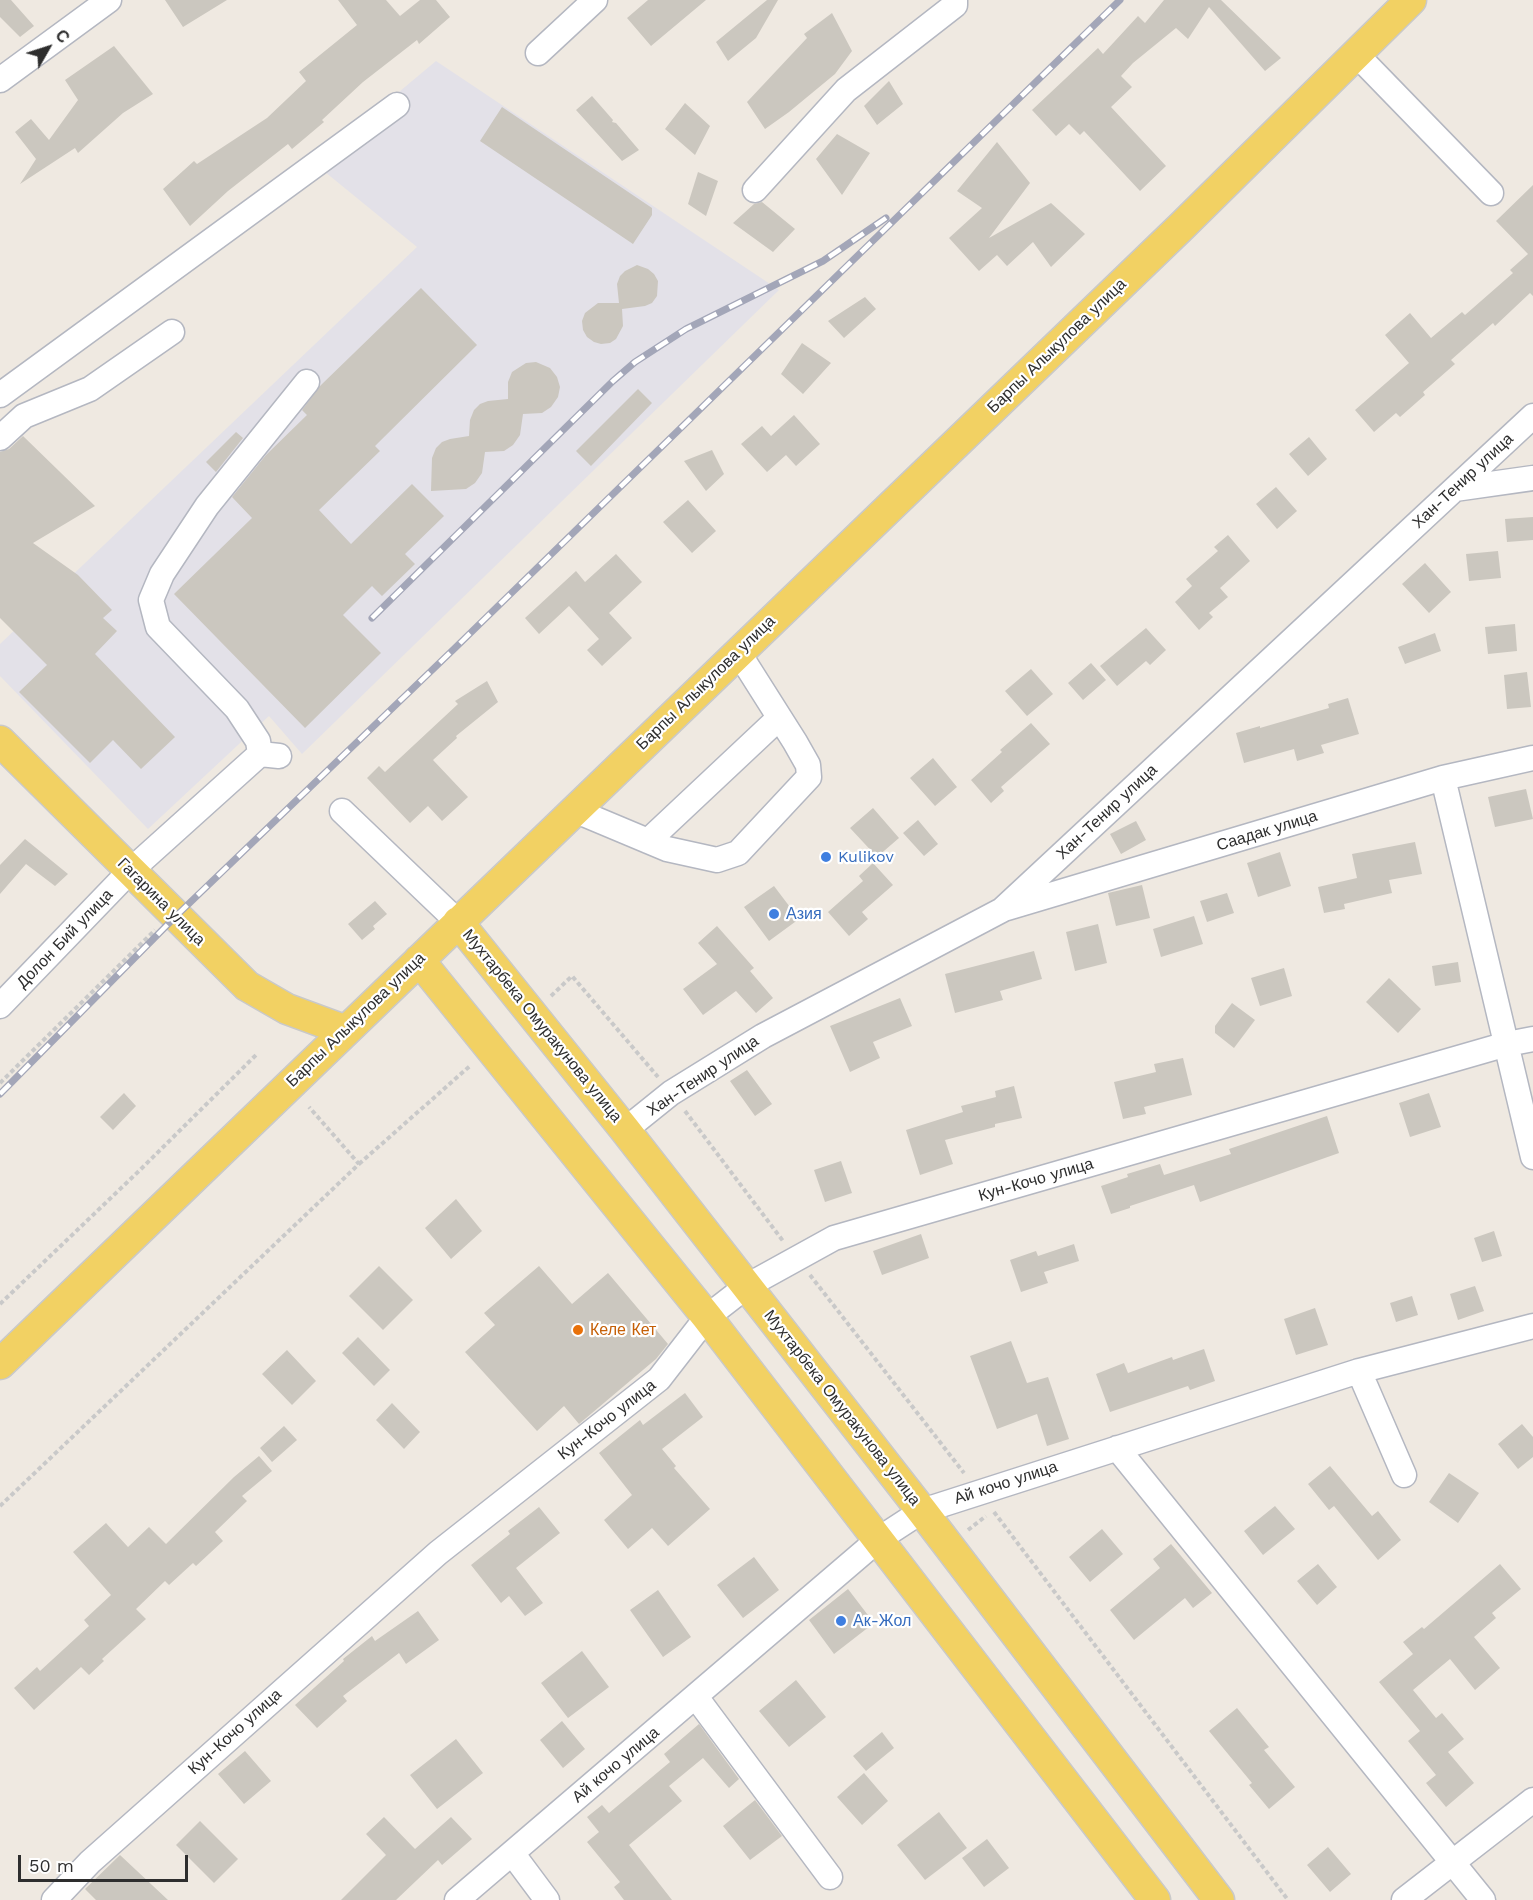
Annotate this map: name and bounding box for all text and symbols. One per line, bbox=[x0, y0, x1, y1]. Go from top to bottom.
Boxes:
north arrow bbox=[18, 18, 78, 78]
text: С bbox=[51, 26, 73, 47]
street label: Барпы Алыкулова улица bbox=[984, 275, 1130, 417]
street label: Хан-Тенир улица bbox=[1409, 429, 1517, 533]
street label: Барпы Алыкулова улица bbox=[633, 612, 779, 754]
street label: Хан-Тенир улица bbox=[1053, 760, 1161, 864]
street label: Саадак улица bbox=[1214, 807, 1320, 855]
place label: Kulikov bbox=[838, 847, 894, 867]
marker: Kulikov bbox=[819, 850, 833, 864]
street label: Гагарина улица bbox=[113, 854, 209, 950]
street label: Долон Бий улица bbox=[13, 886, 117, 992]
place label: Азия bbox=[786, 904, 822, 924]
marker: Азия bbox=[767, 907, 781, 921]
street label: Мухтарбека Омуракунова улица bbox=[458, 926, 626, 1126]
street label: Барпы Алыкулова улица bbox=[283, 949, 429, 1091]
street label: Хан-Тенир улица bbox=[644, 1032, 762, 1120]
street label: Кун-Кочо улица bbox=[976, 1154, 1096, 1206]
street label: Мухтарбека Омуракунова улица bbox=[760, 1306, 924, 1510]
place label: Келе Кет bbox=[590, 1320, 656, 1340]
marker: Келе Кет bbox=[571, 1323, 585, 1337]
street label: Кун-Кочо улица bbox=[554, 1376, 660, 1464]
street label: Ай кочо улица bbox=[952, 1457, 1060, 1509]
place label: Ак-Жол bbox=[853, 1611, 911, 1631]
marker: Ак-Жол bbox=[834, 1614, 848, 1628]
street label: Кун-Кочо улица bbox=[184, 1685, 286, 1779]
street label: Ай кочо улица bbox=[569, 1723, 663, 1807]
scale bar bbox=[21, 1843, 190, 1881]
text: 50 m bbox=[29, 1855, 74, 1876]

